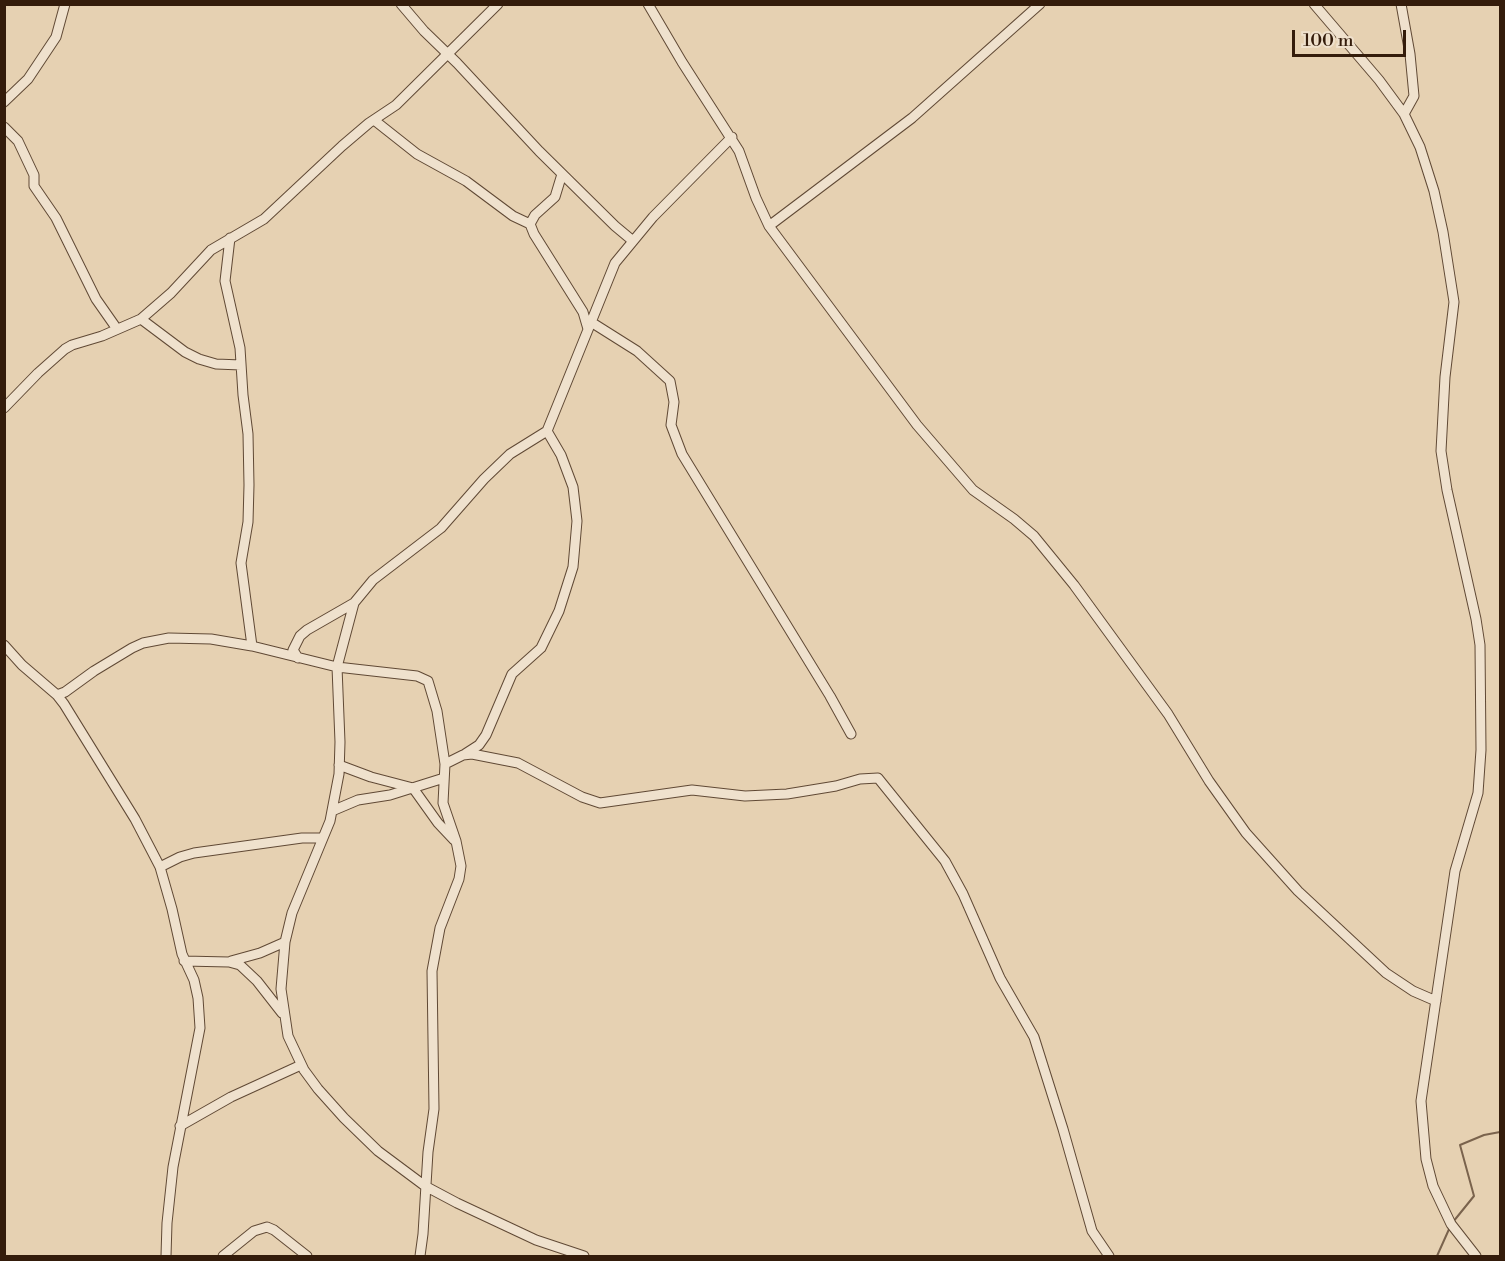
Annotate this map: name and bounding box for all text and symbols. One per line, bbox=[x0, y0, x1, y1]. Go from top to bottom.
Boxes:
scale bar bbox=[1295, 18, 1409, 56]
text: 100 m bbox=[1303, 29, 1354, 52]

